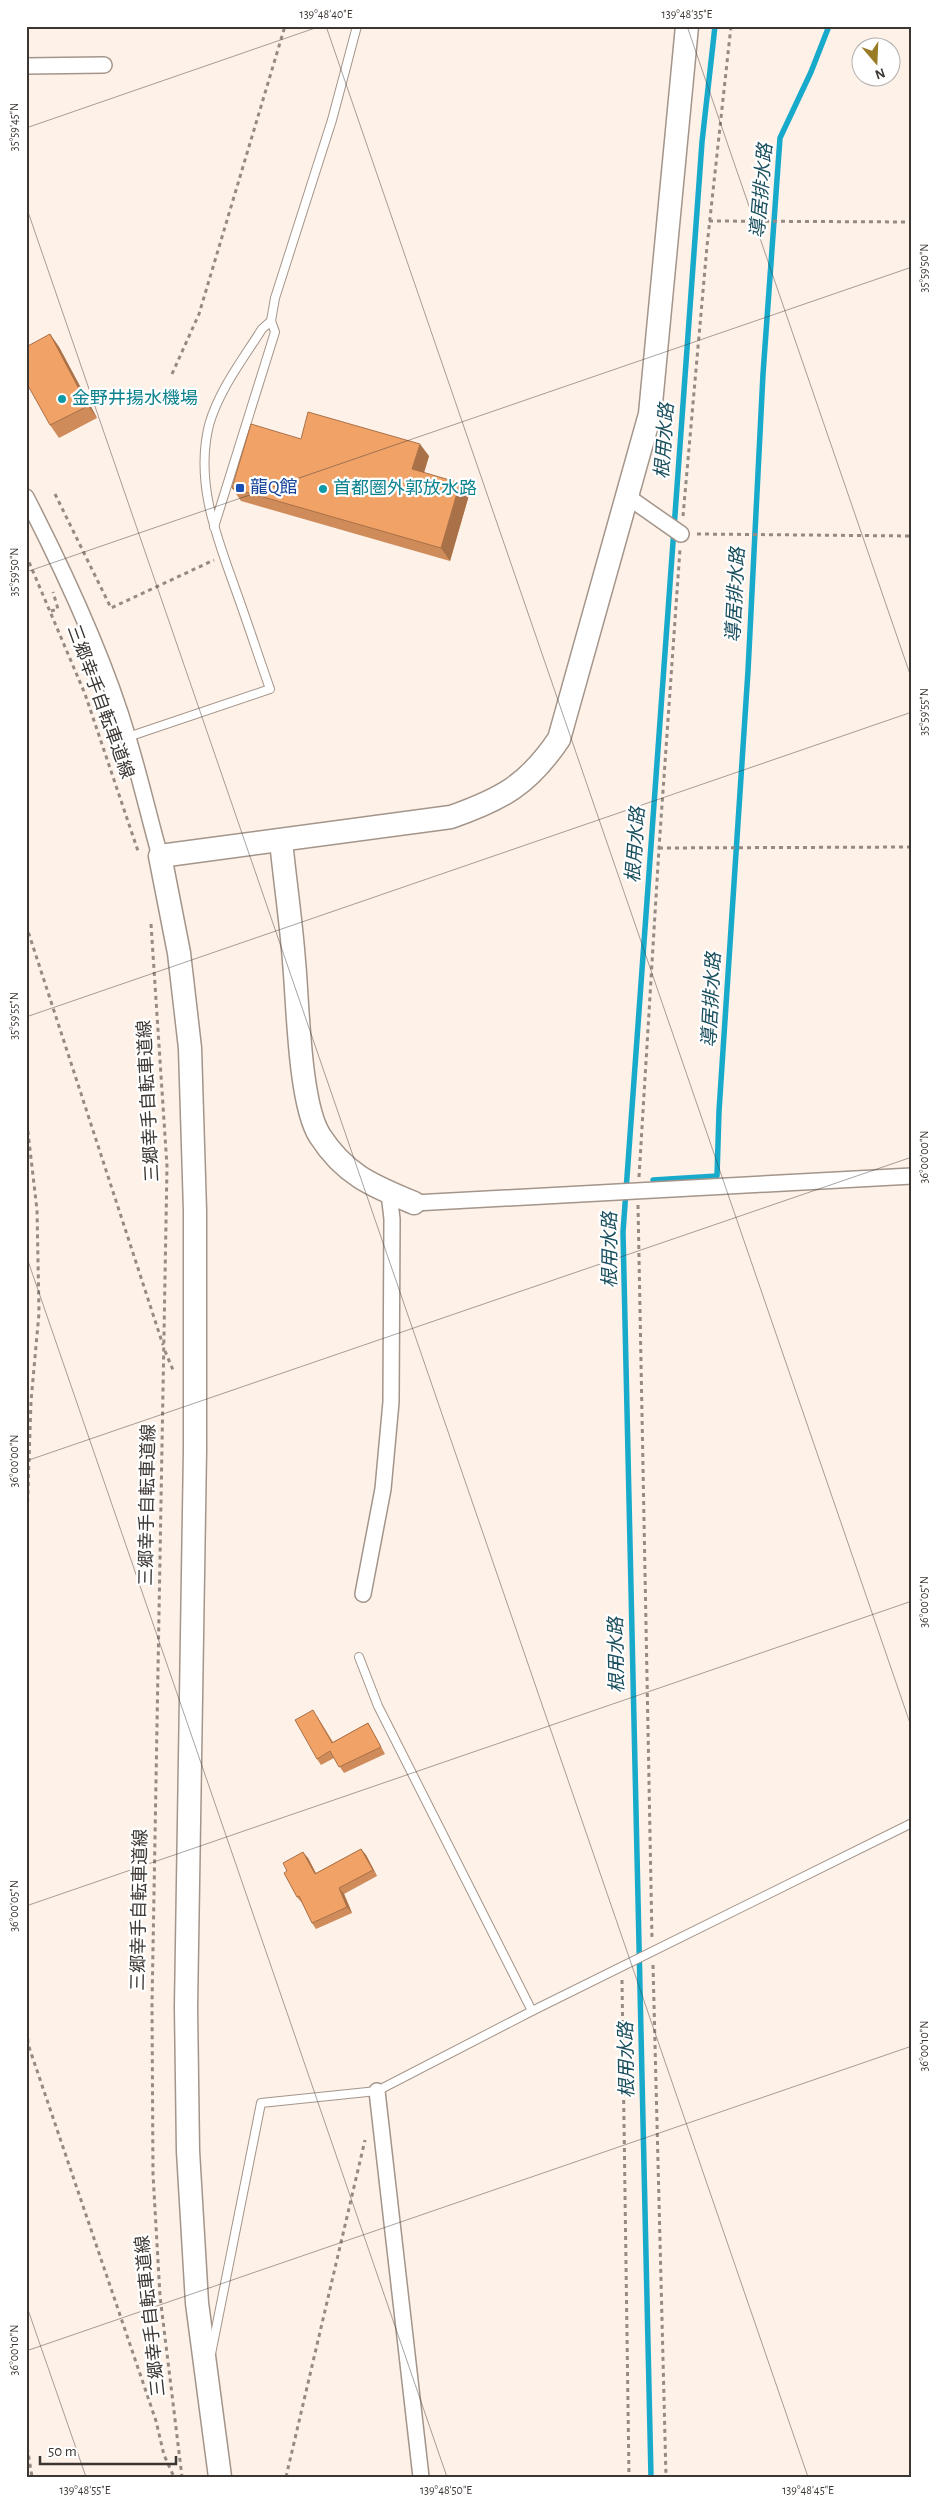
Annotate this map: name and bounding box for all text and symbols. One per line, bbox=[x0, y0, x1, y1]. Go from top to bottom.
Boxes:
text: 139°48'40"E bbox=[300, 8, 353, 20]
text: 139°48'35"E bbox=[662, 8, 713, 20]
north arrow bbox=[850, 38, 900, 88]
text: N bbox=[873, 65, 887, 82]
text: 35°59'45"N bbox=[8, 103, 20, 151]
water label: 導居排水路 bbox=[747, 141, 776, 239]
text: 35°59'50"N bbox=[918, 243, 930, 293]
place label: 金野井揚水機場 bbox=[72, 388, 198, 408]
marker: 金野井揚水機場 bbox=[56, 393, 68, 405]
water label: 根用水路 bbox=[652, 400, 677, 480]
place label: 龍Q館 bbox=[250, 478, 298, 497]
place label: 首都圏外郭放水路 bbox=[333, 478, 477, 498]
marker: 龍Q館 bbox=[234, 482, 246, 494]
marker: 首都圏外郭放水路 bbox=[317, 483, 329, 495]
water label: 導居排水路 bbox=[723, 545, 748, 643]
text: 35°59'50"N bbox=[8, 547, 20, 597]
street label: 三郷幸手自転車道線 bbox=[64, 622, 138, 781]
text: 35°59'55"N bbox=[918, 688, 930, 736]
water label: 根用水路 bbox=[623, 804, 648, 884]
water label: 導居排水路 bbox=[699, 950, 724, 1048]
text: 35°59'55"N bbox=[8, 992, 20, 1040]
street label: 三郷幸手自転車道線 bbox=[134, 1020, 162, 1182]
text: 36°00'00"N bbox=[918, 1131, 930, 1184]
water label: 根用水路 bbox=[600, 1210, 620, 1288]
street label: 三郷幸手自転車道線 bbox=[136, 1424, 158, 1586]
text: 36°00'00"N bbox=[8, 1435, 20, 1488]
text: 36°00'05"N bbox=[918, 1576, 930, 1628]
water label: 根用水路 bbox=[606, 1615, 627, 1693]
street label: 三郷幸手自転車道線 bbox=[128, 1829, 150, 1991]
text: 36°00'05"N bbox=[8, 1880, 20, 1932]
water label: 根用水路 bbox=[616, 2020, 637, 2098]
text: 36°00'10"N bbox=[918, 2021, 930, 2071]
street label: 三郷幸手自転車道線 bbox=[132, 2235, 168, 2398]
text: 36°00'10"N bbox=[8, 2325, 20, 2375]
scale bar bbox=[40, 2433, 176, 2465]
text: 50 m bbox=[48, 2444, 77, 2459]
text: 139°48'55"E bbox=[60, 2484, 111, 2496]
text: 139°48'50"E bbox=[420, 2484, 472, 2496]
text: 139°48'45"E bbox=[782, 2484, 834, 2496]

